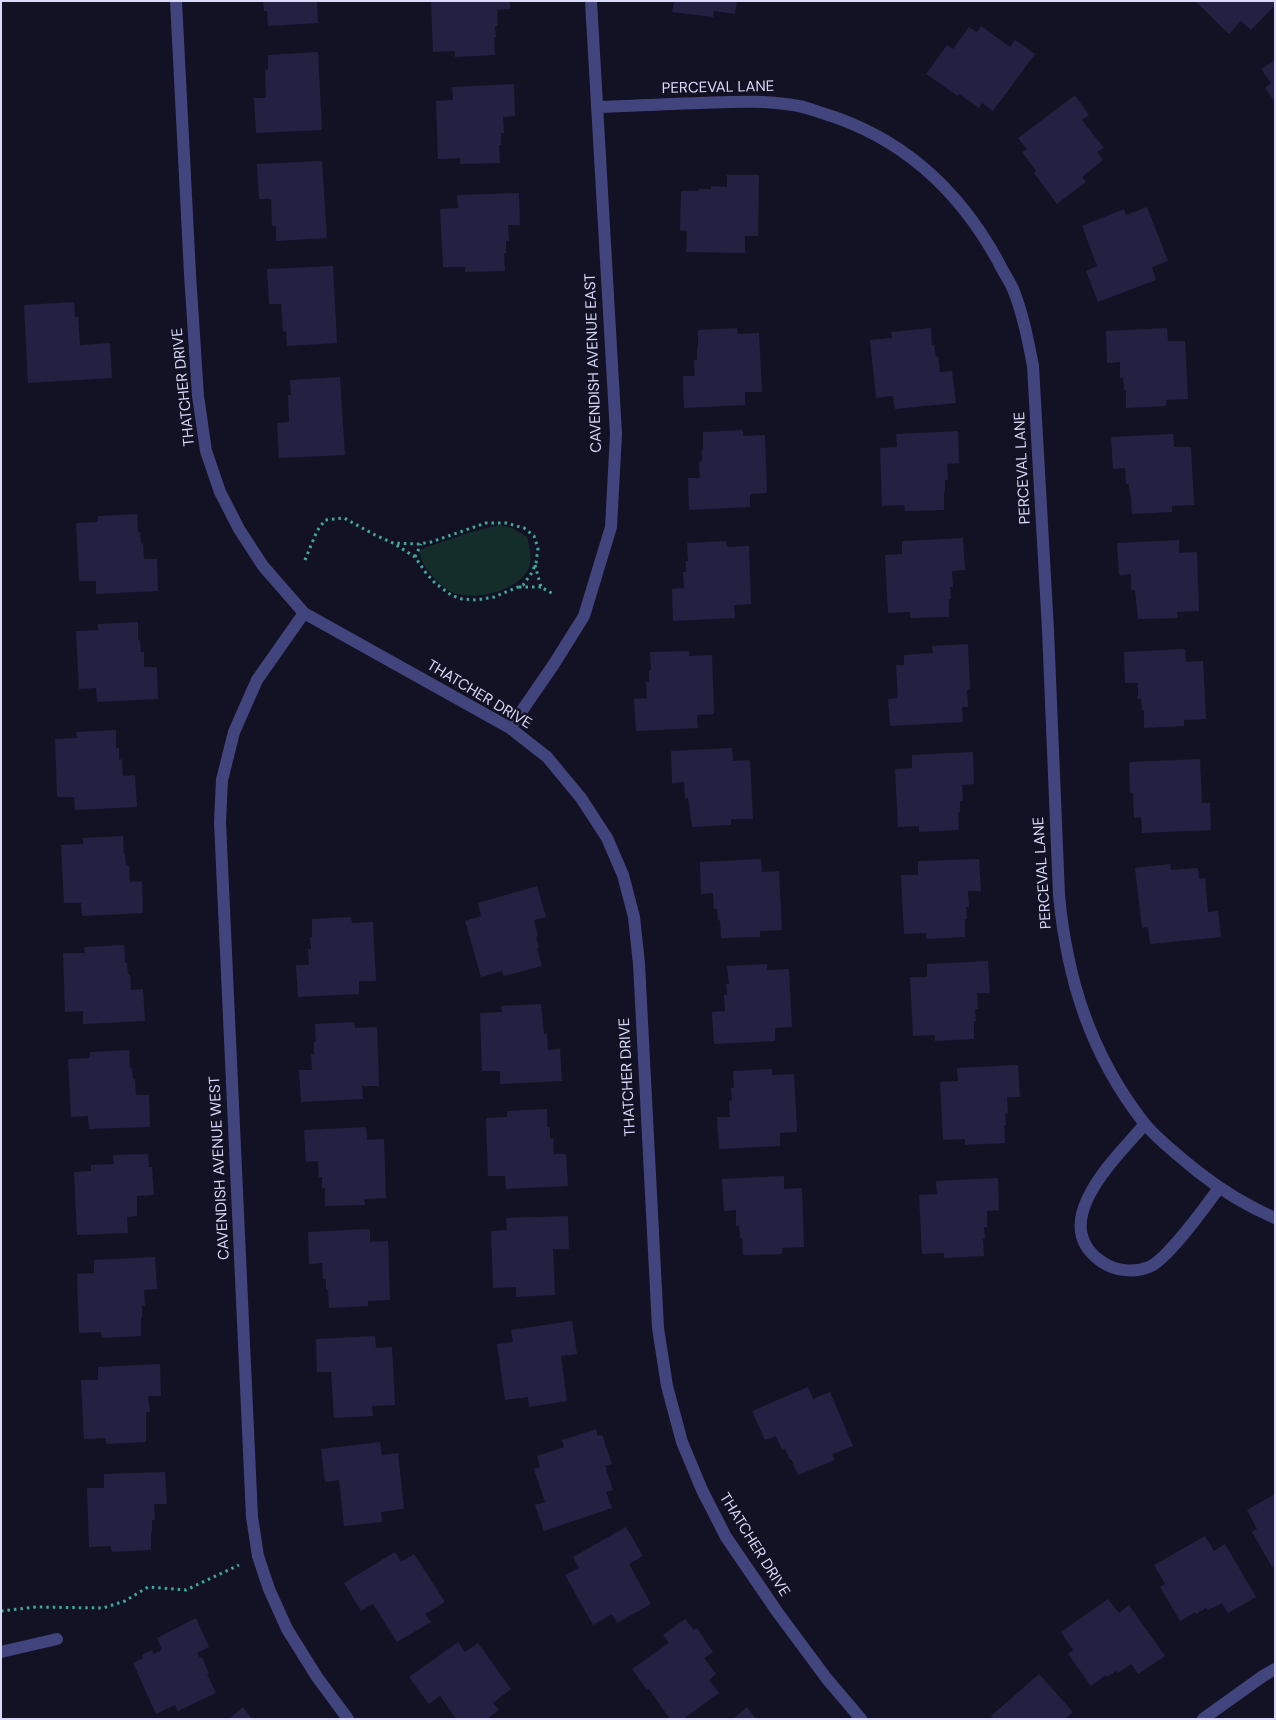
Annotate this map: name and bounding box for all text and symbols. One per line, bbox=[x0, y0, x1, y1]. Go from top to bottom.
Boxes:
street label: PERCEVAL LANE bbox=[662, 78, 774, 98]
street label: CAVENDISH AVENUE EAST bbox=[582, 273, 606, 453]
street label: THATCHER DRIVE bbox=[169, 327, 199, 447]
street label: PERCEVAL LANE bbox=[1011, 411, 1035, 525]
street label: THATCHER DRIVE bbox=[423, 657, 535, 733]
street label: PERCEVAL LANE bbox=[1030, 816, 1056, 930]
street label: THATCHER DRIVE bbox=[616, 1017, 640, 1137]
street label: CAVENDISH AVENUE WEST bbox=[206, 1076, 234, 1260]
street label: THATCHER DRIVE bbox=[715, 1490, 793, 1600]

